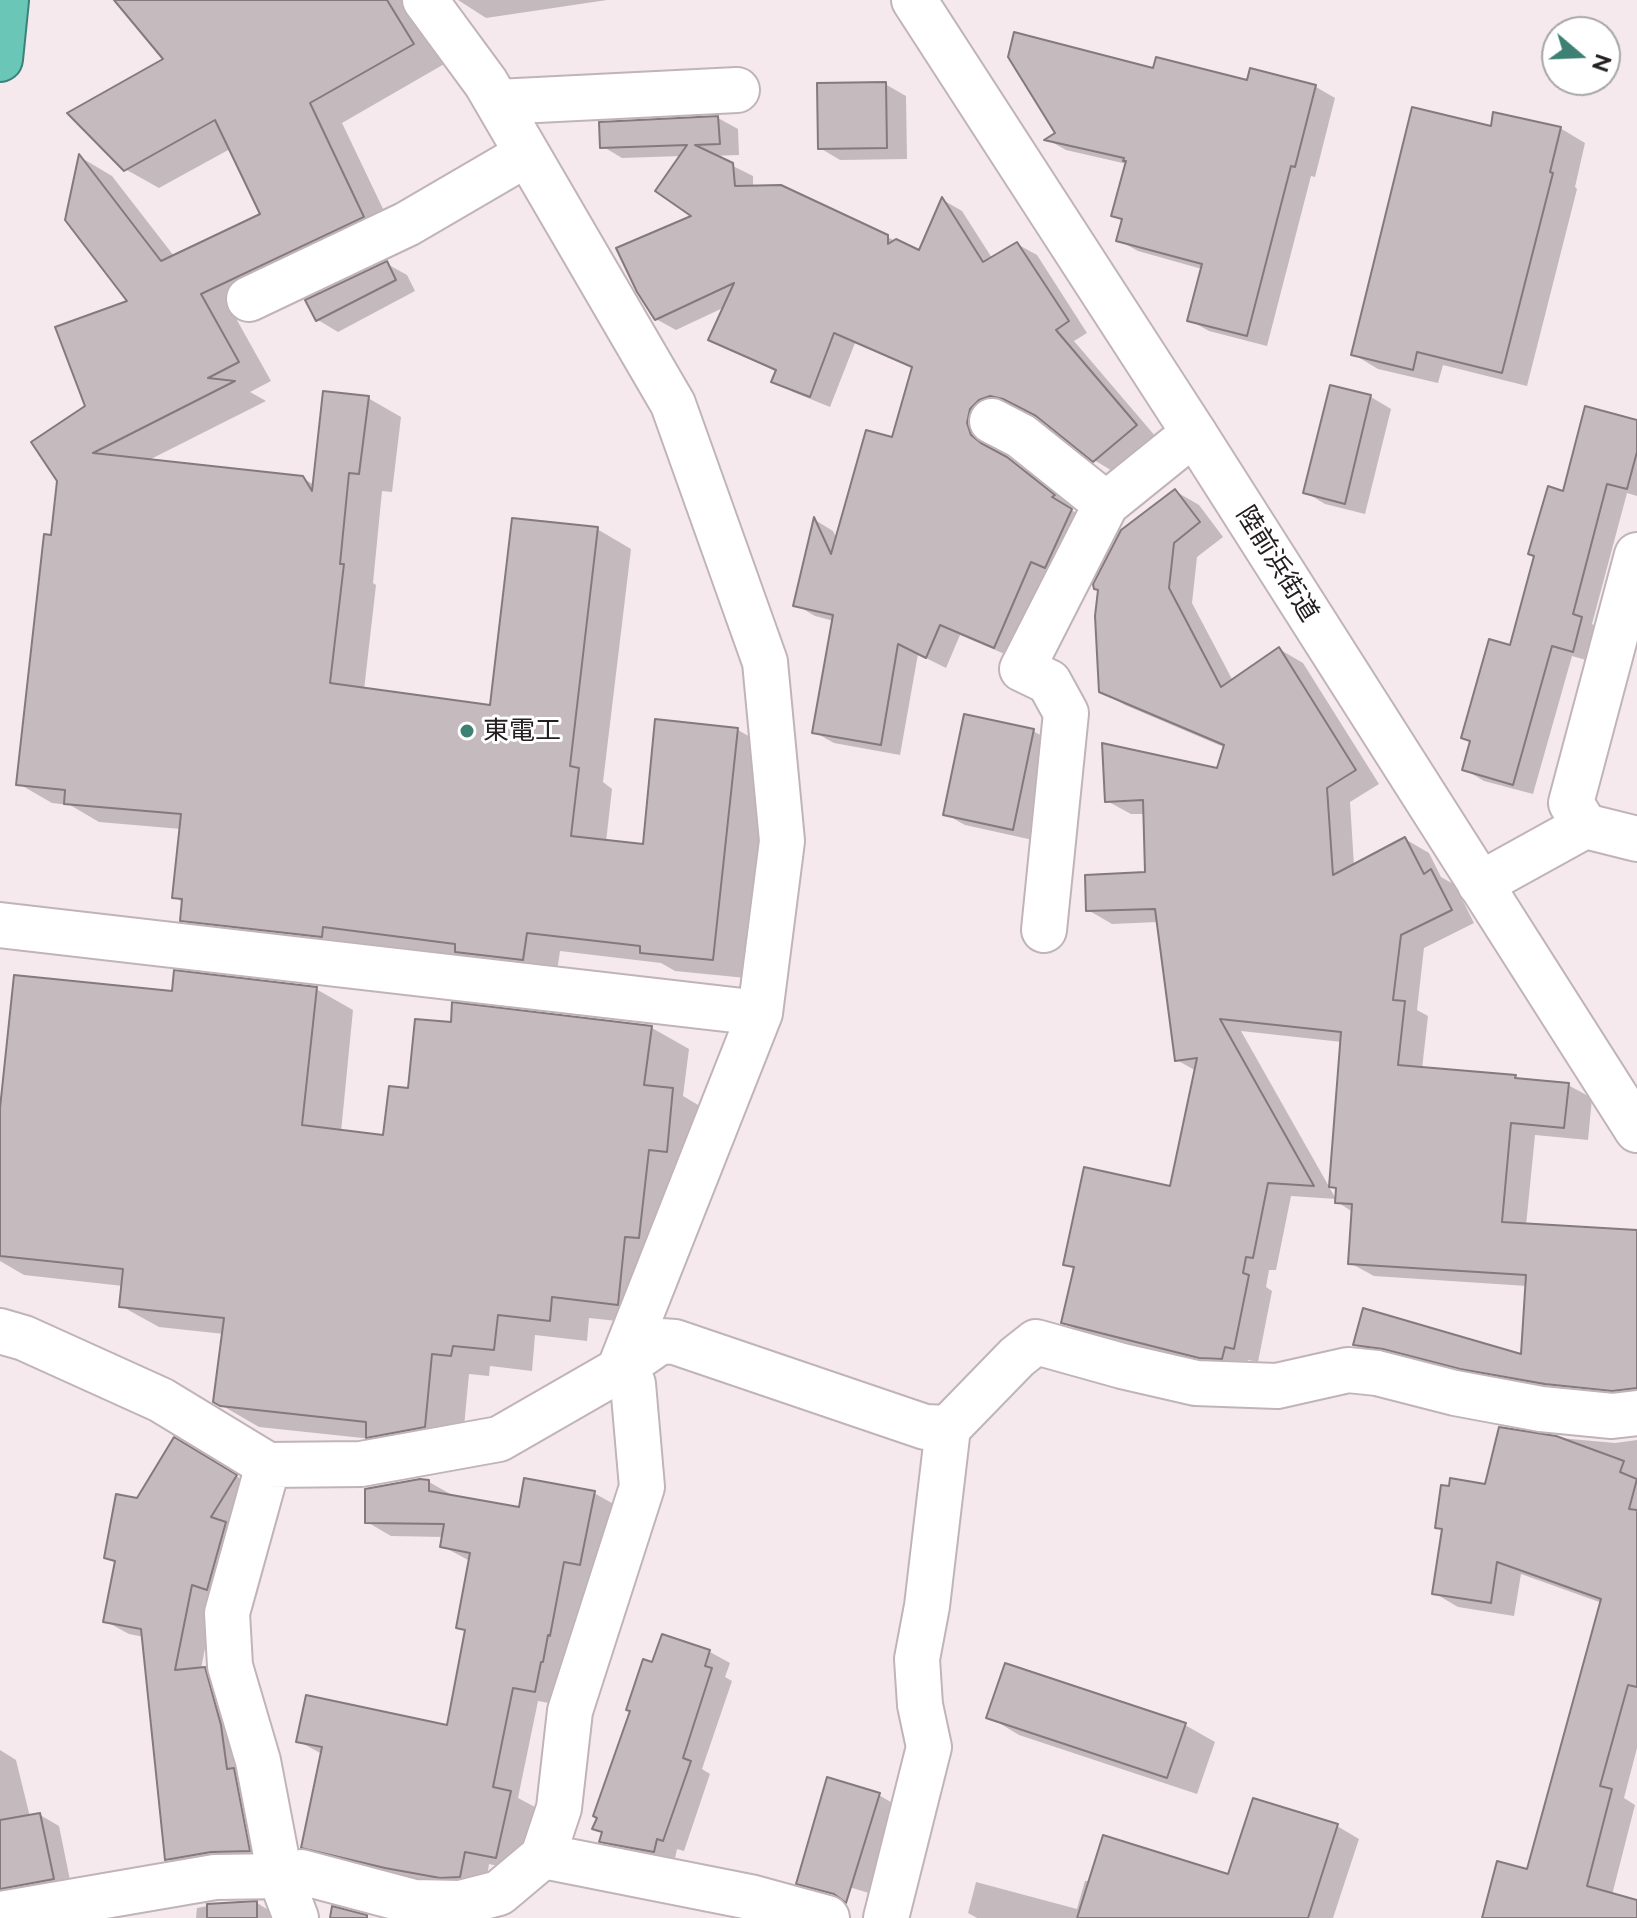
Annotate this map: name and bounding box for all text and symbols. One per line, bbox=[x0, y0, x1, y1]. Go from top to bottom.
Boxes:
north arrow bbox=[1541, 16, 1621, 96]
text: N bbox=[1587, 51, 1617, 75]
street label: 陸前浜街道 bbox=[1229, 501, 1325, 627]
place label: 東電工 bbox=[483, 715, 561, 747]
marker: 東電工 bbox=[458, 722, 476, 740]

